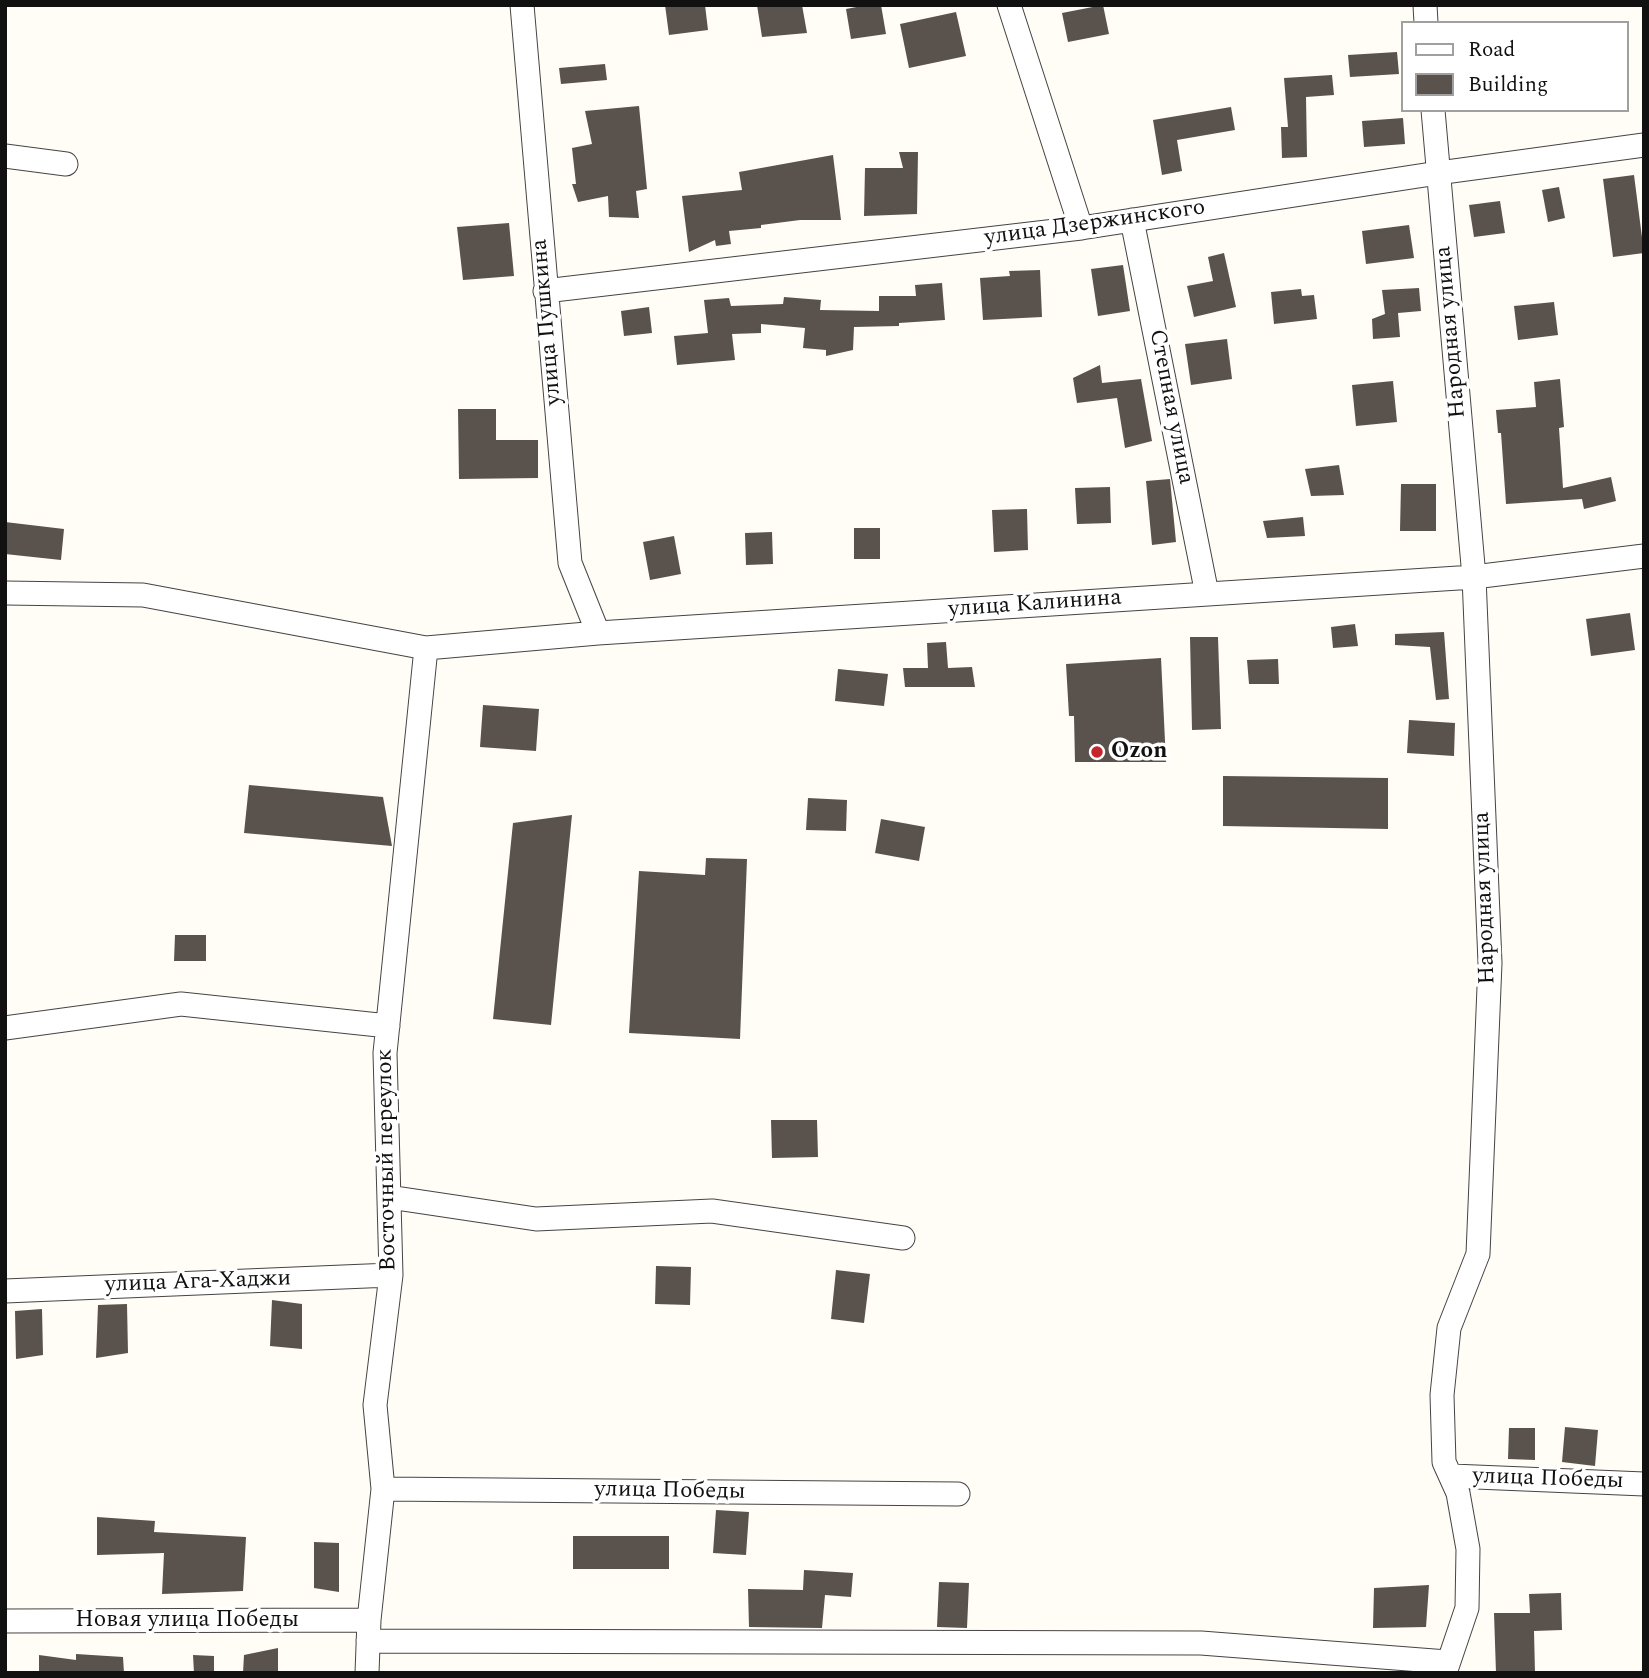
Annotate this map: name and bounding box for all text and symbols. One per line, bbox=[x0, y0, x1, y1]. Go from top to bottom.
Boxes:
legend bbox=[1400, 21, 1628, 112]
text: Road bbox=[1468, 34, 1515, 66]
text: Building bbox=[1468, 69, 1548, 101]
street label: улица Дзержинского bbox=[983, 195, 1207, 253]
street label: улица Пушкина bbox=[527, 238, 569, 406]
street label: Народная улица bbox=[1431, 245, 1473, 419]
street label: Степная улица bbox=[1141, 327, 1199, 487]
street label: улица Калинина bbox=[947, 585, 1123, 625]
place label: Ozon bbox=[1111, 738, 1167, 766]
marker: Ozon bbox=[1089, 744, 1105, 760]
street label: Народная улица bbox=[1469, 811, 1503, 985]
street label: Восточный переулок bbox=[372, 1048, 404, 1272]
street label: улица Ага-Хаджи bbox=[104, 1266, 292, 1300]
street label: улица Победы bbox=[1472, 1464, 1624, 1496]
street label: улица Победы bbox=[594, 1477, 746, 1507]
street label: Новая улица Победы bbox=[75, 1607, 299, 1635]

